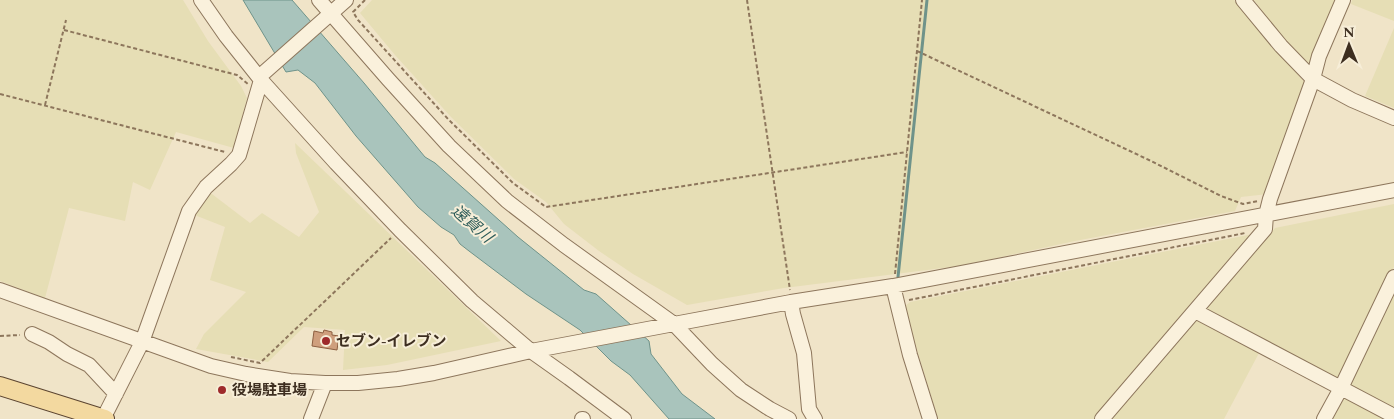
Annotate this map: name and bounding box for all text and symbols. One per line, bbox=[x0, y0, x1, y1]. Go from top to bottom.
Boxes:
north arrow bbox=[1324, 20, 1374, 70]
text: N bbox=[1343, 22, 1355, 43]
water label: 遠賀川 bbox=[446, 199, 499, 250]
place label: セブン-イレブン bbox=[336, 330, 447, 353]
marker: セブン-イレブン bbox=[320, 335, 332, 347]
place label: 役場駐車場 bbox=[232, 379, 307, 402]
marker: 役場駐車場 bbox=[216, 384, 228, 396]

